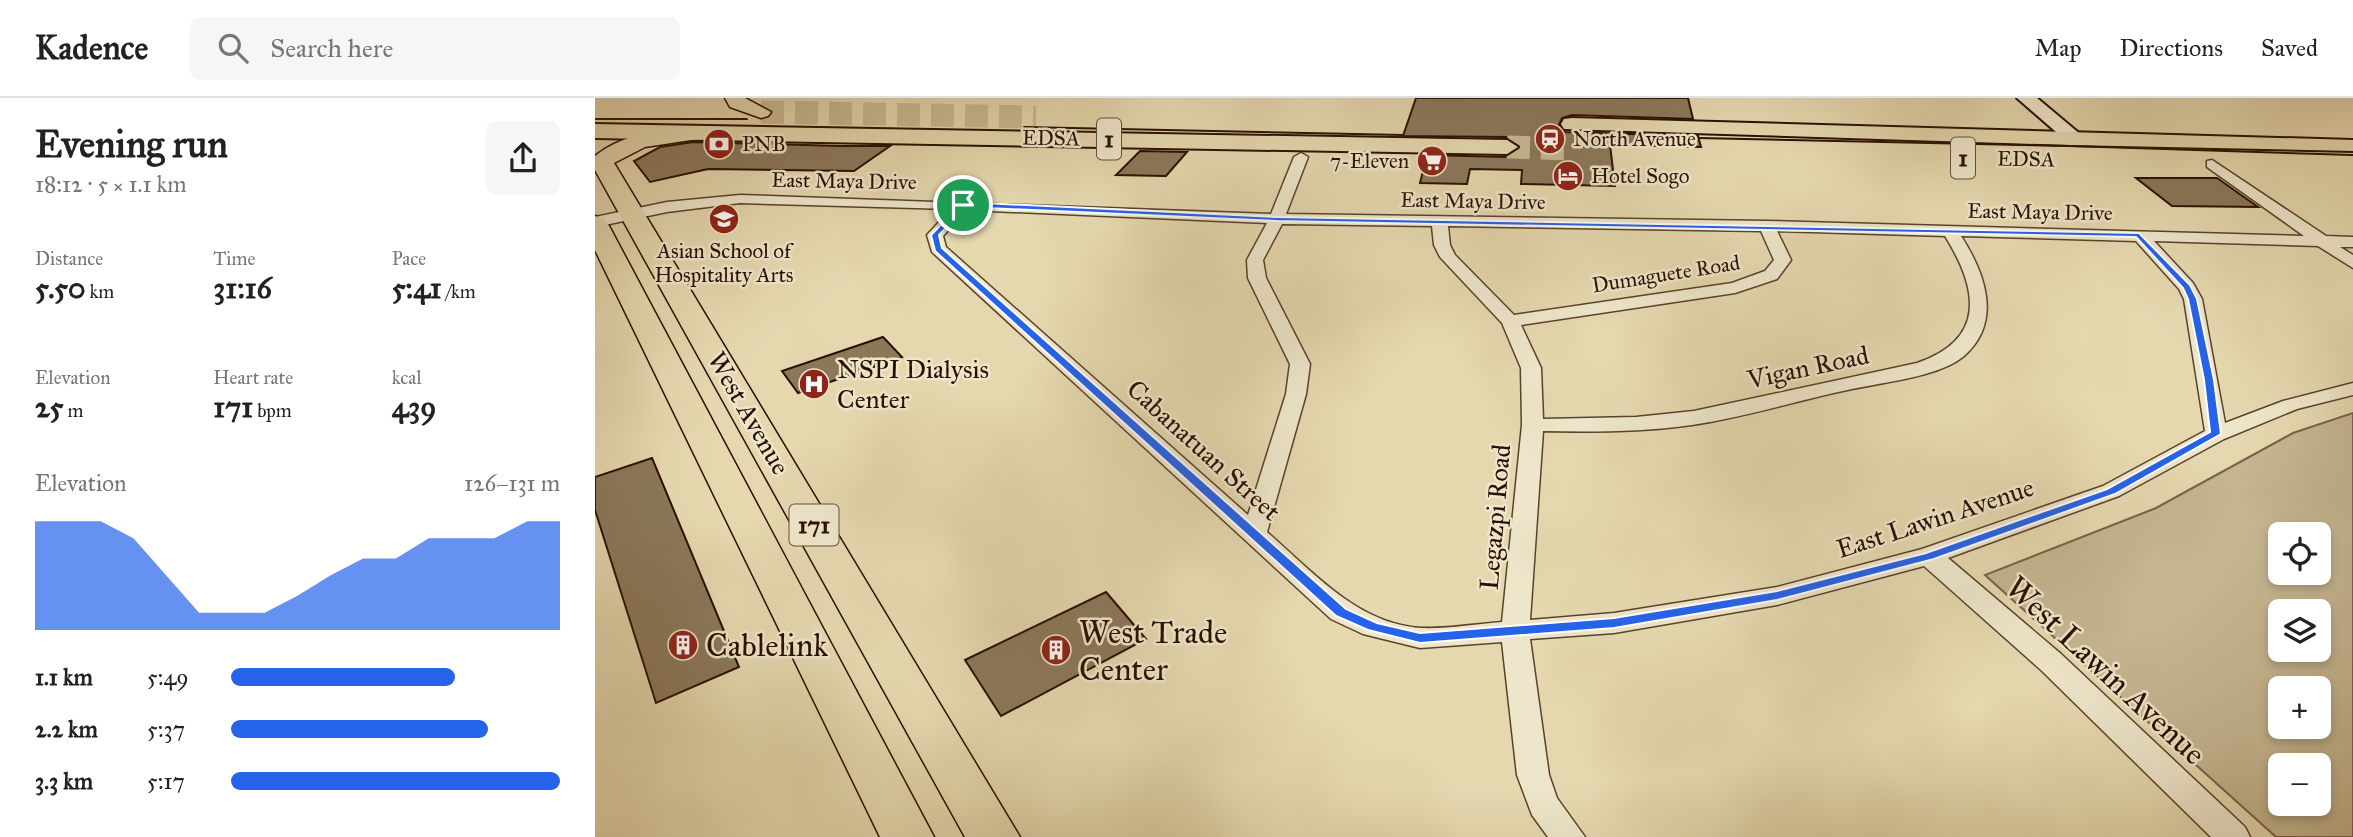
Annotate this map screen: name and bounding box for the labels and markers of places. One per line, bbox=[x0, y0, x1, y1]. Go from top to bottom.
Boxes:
station icon: North Avenue bbox=[1533, 122, 1567, 156]
place label: North Avenue bbox=[1573, 126, 1696, 152]
bank icon: PNB bbox=[702, 127, 736, 161]
place label: PNB bbox=[742, 131, 786, 157]
supermarket icon: 7-Eleven bbox=[1415, 144, 1449, 178]
place label: 7-Eleven bbox=[1330, 148, 1409, 174]
hotel icon: Hotel Sogo bbox=[1551, 159, 1585, 193]
place label: Hotel Sogo bbox=[1591, 163, 1690, 189]
pin bbox=[933, 175, 993, 235]
school or university icon: Asian School of Hospitality Arts bbox=[707, 202, 741, 236]
place label: Asian School of Hospitality Arts bbox=[654, 238, 794, 288]
place label: NSPI Dialysis Center bbox=[837, 353, 989, 415]
hospital icon: NSPI Dialysis Center bbox=[797, 367, 831, 401]
place label: West Trade Center bbox=[1079, 613, 1227, 689]
place label: Cablelink bbox=[706, 626, 828, 665]
building icon: Cablelink bbox=[666, 628, 700, 662]
building icon: West Trade Center bbox=[1039, 633, 1073, 667]

